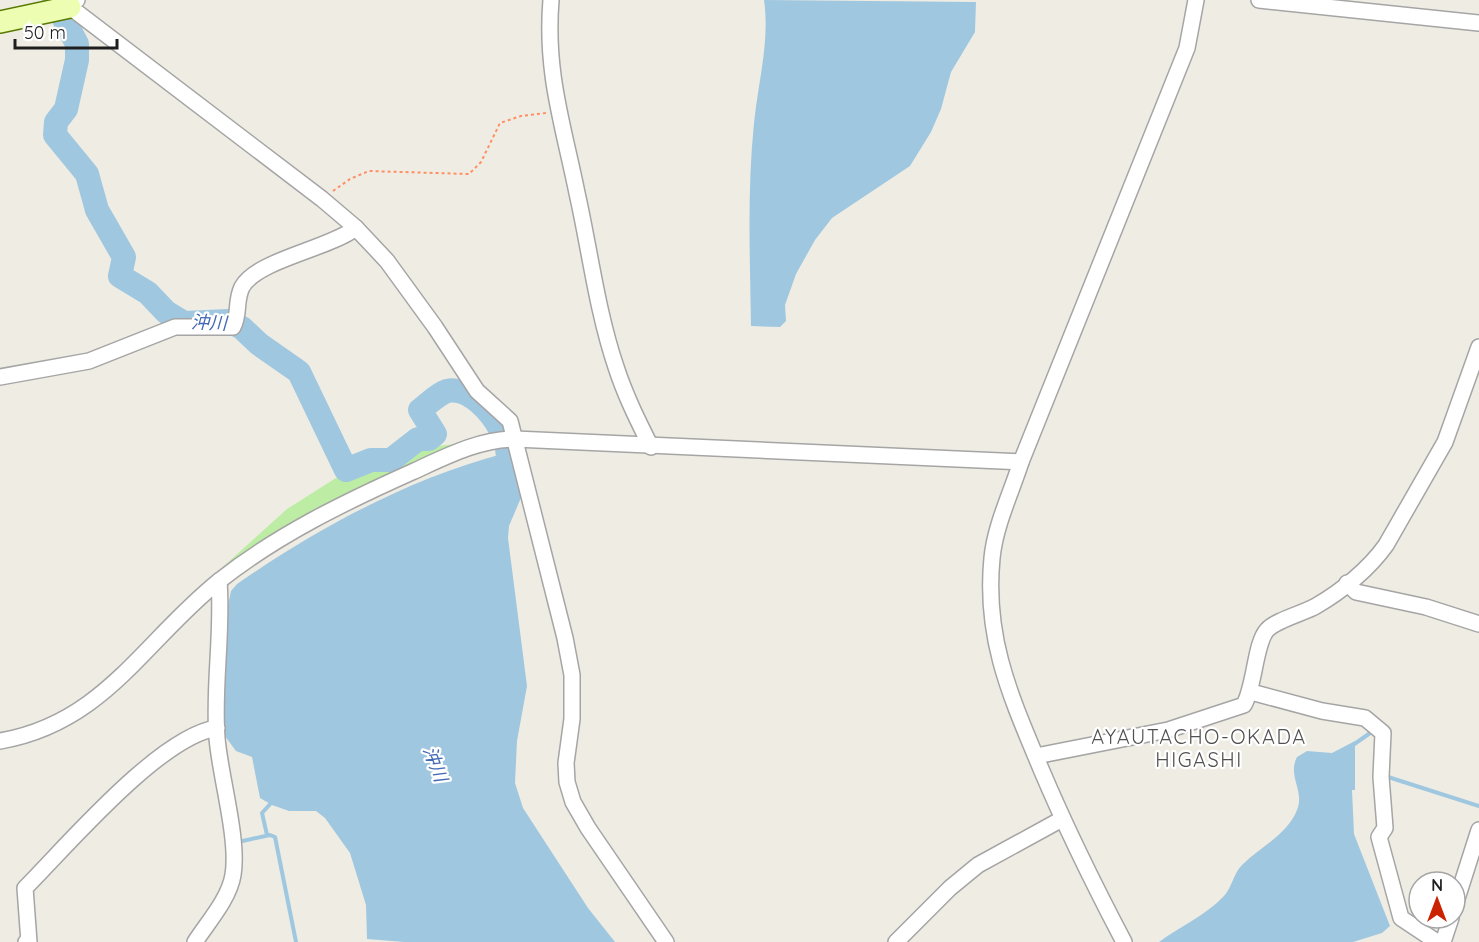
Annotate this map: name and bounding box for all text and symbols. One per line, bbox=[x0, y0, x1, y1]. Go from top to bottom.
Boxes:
scale bar bbox=[15, 12, 117, 50]
text: 50 m bbox=[24, 21, 66, 44]
water label: 沖川 bbox=[191, 310, 229, 335]
district label: AYAUTACHO-OKADA HIGASHI bbox=[1091, 724, 1307, 772]
water label: 沖川 bbox=[418, 743, 453, 787]
north arrow bbox=[1407, 870, 1467, 930]
text: N bbox=[1431, 875, 1443, 895]

